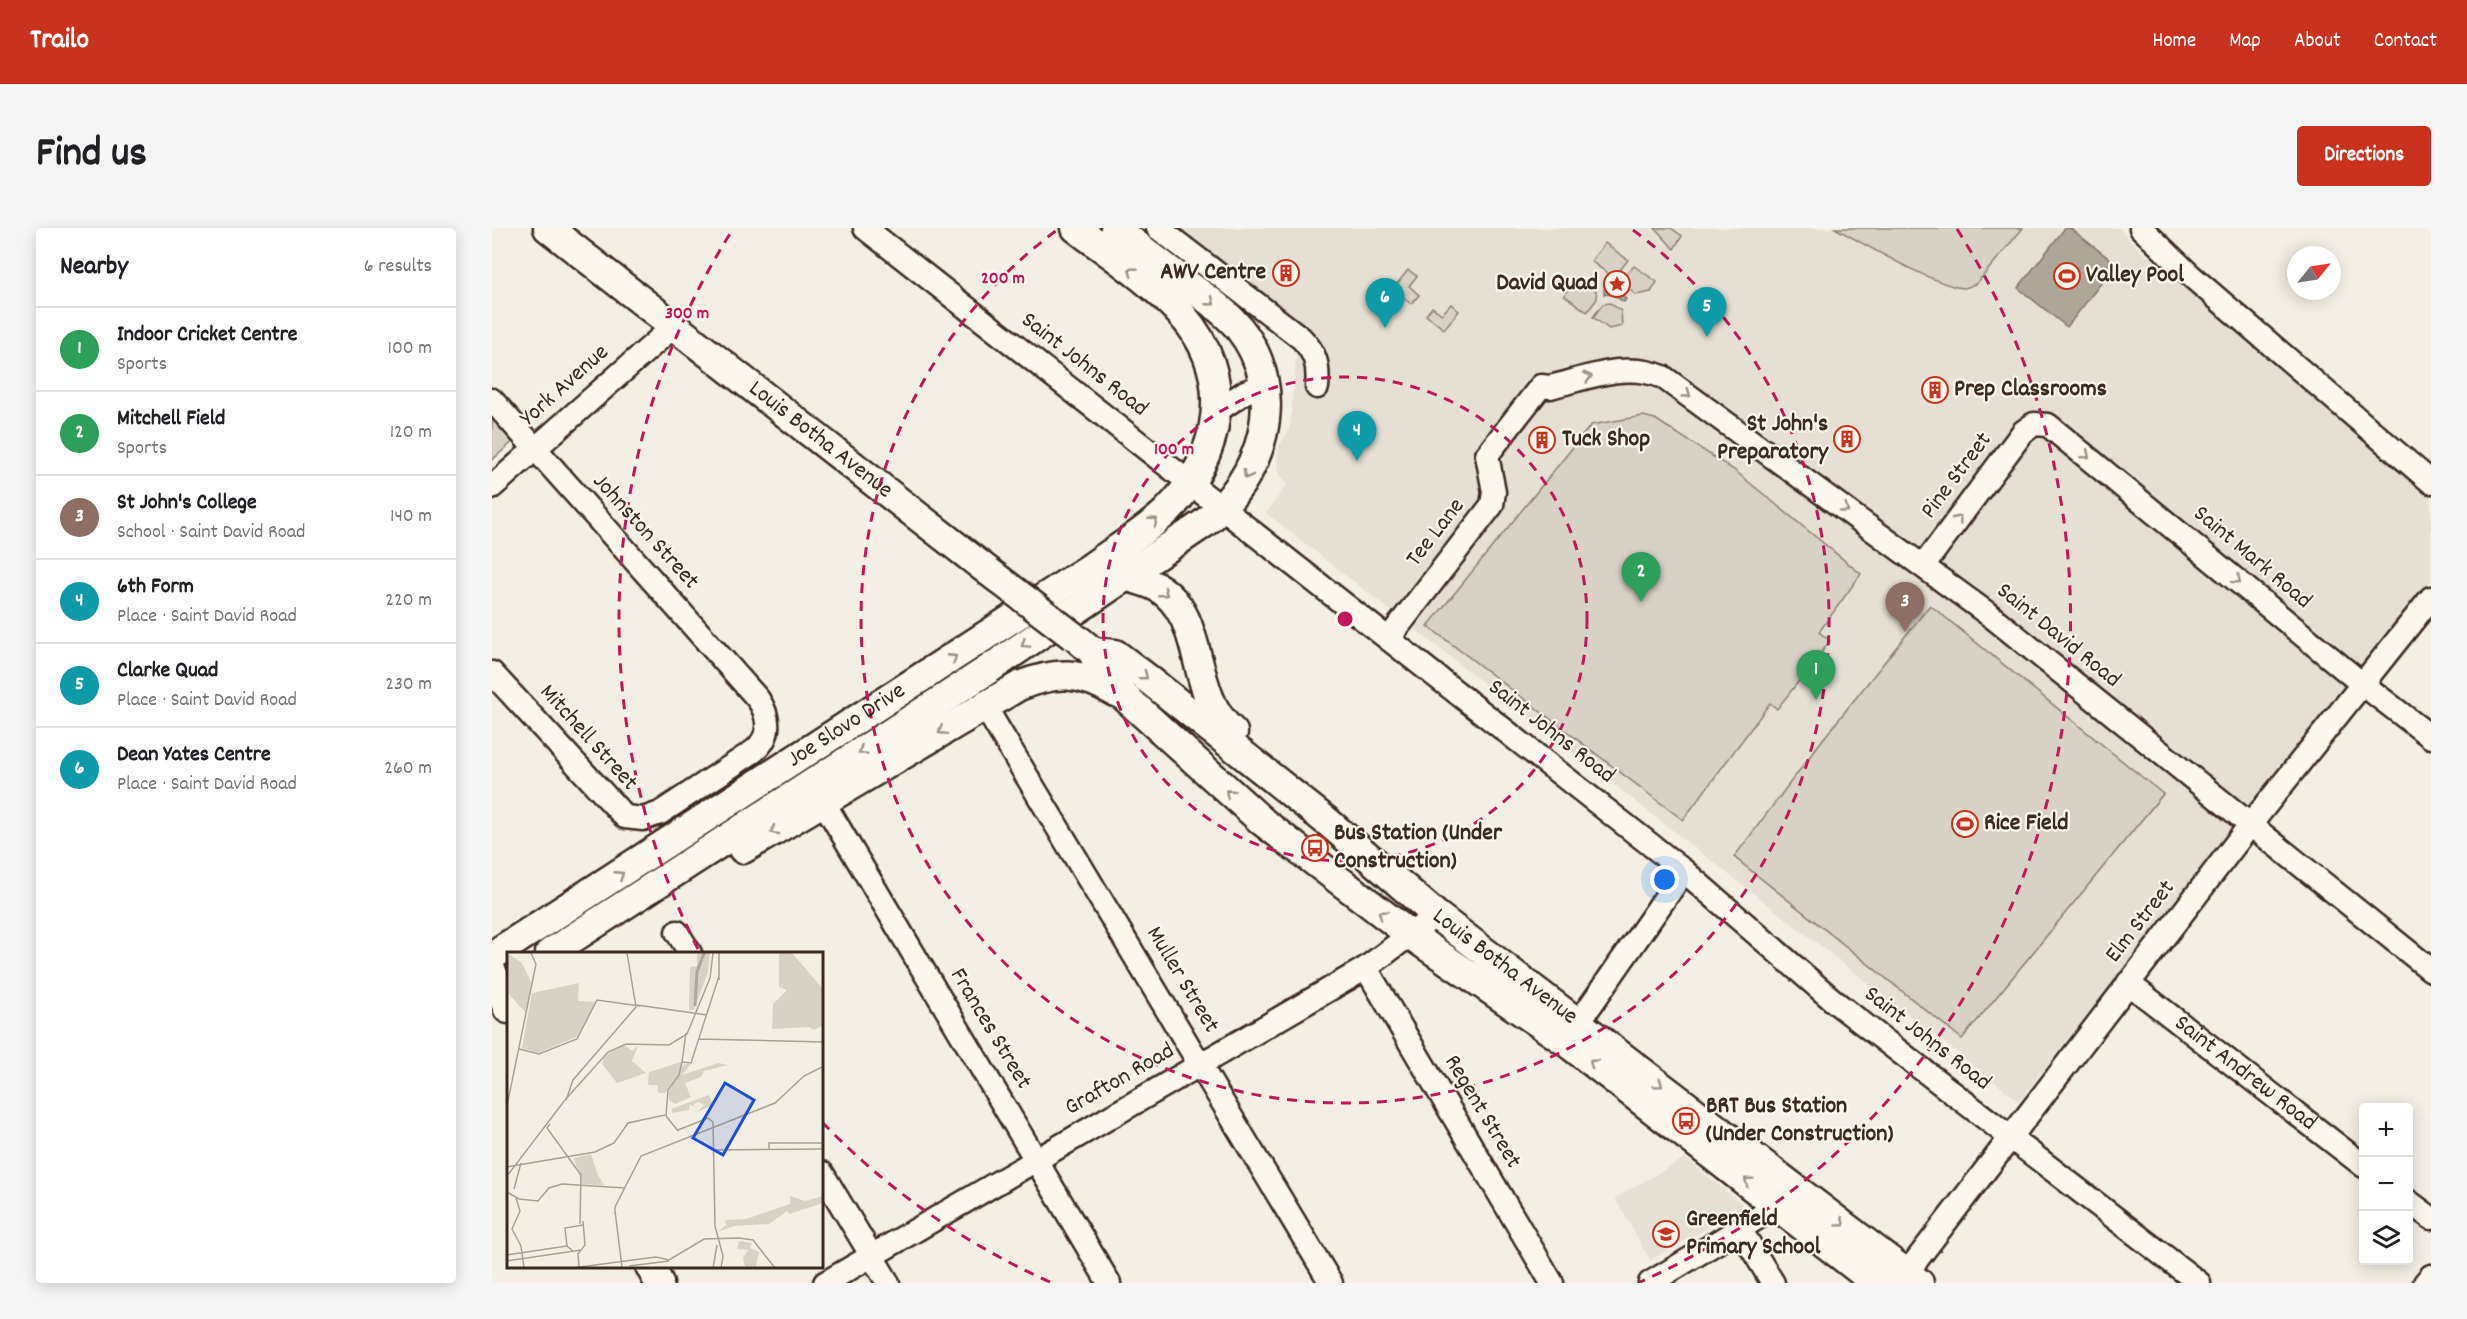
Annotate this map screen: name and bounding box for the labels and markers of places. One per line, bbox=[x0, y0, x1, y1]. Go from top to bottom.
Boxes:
place label: AWV Centre bbox=[1160, 256, 1266, 290]
building icon: AWV Centre bbox=[1271, 258, 1301, 288]
place label: Valley Pool bbox=[2086, 259, 2184, 293]
sports icon: Valley Pool bbox=[2052, 261, 2082, 291]
place label: David Quad bbox=[1496, 267, 1598, 301]
place icon: David Quad bbox=[1602, 269, 1632, 299]
pin: 6 bbox=[1366, 279, 1404, 328]
pin: 5 bbox=[1688, 288, 1726, 337]
place label: Prep Classrooms bbox=[1954, 373, 2107, 407]
building icon: Prep Classrooms bbox=[1920, 375, 1950, 405]
place label: St John's Preparatory bbox=[1717, 408, 1829, 470]
pin: 4 bbox=[1338, 412, 1376, 461]
place label: Tuck Shop bbox=[1562, 423, 1650, 457]
building icon: St John's Preparatory bbox=[1832, 424, 1862, 454]
building icon: Tuck Shop bbox=[1527, 425, 1557, 455]
pin: 2 bbox=[1622, 552, 1660, 602]
pin: 3 bbox=[1886, 582, 1924, 632]
centre of rings bbox=[1335, 609, 1355, 629]
pin: 1 bbox=[1796, 650, 1836, 700]
place label: Rice Field bbox=[1984, 807, 2068, 841]
sports icon: Rice Field bbox=[1950, 809, 1980, 839]
place label: Bus Station (Under Construction) bbox=[1334, 817, 1503, 879]
bus stop icon: Bus Station (Under Construction) bbox=[1300, 833, 1330, 863]
place label: BRT Bus Station (Under Construction) bbox=[1706, 1090, 1893, 1152]
bus stop icon: BRT Bus Station (Under Construction) bbox=[1671, 1106, 1701, 1136]
place label: Greenfield Primary School bbox=[1686, 1203, 1821, 1265]
school or university icon: Greenfield Primary School bbox=[1651, 1219, 1681, 1249]

